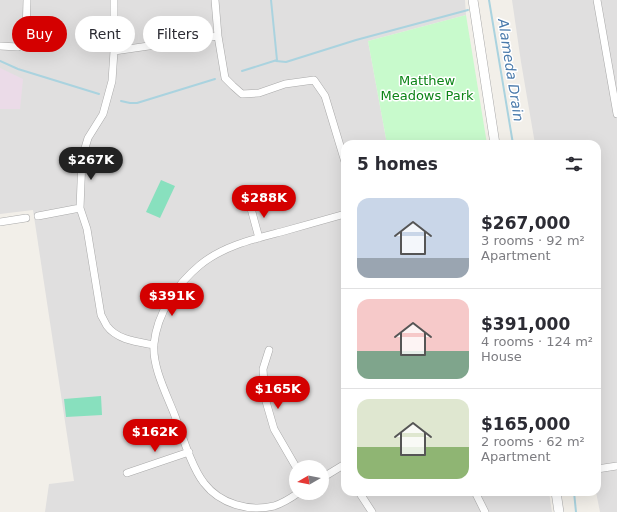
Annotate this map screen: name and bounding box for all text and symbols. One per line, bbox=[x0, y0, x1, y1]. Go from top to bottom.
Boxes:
chip: Buy bbox=[12, 16, 67, 52]
chip: Rent bbox=[75, 16, 135, 52]
chip: Filters bbox=[143, 16, 213, 52]
water label: Alameda Drain bbox=[495, 16, 527, 123]
park label: Matthew Meadows Park bbox=[380, 73, 474, 103]
pin: $267K bbox=[63, 147, 119, 181]
text: $267K bbox=[68, 152, 114, 167]
icon: filters bbox=[563, 153, 585, 175]
text: 5 homes bbox=[357, 154, 438, 174]
pin: $288K bbox=[236, 185, 292, 219]
text: $288K bbox=[241, 190, 287, 205]
text: $267,000 bbox=[481, 213, 570, 233]
icon: home bbox=[389, 214, 437, 262]
text: 3 rooms · 92 m² bbox=[481, 233, 585, 248]
text: Apartment bbox=[481, 248, 551, 263]
pin: $391K bbox=[144, 283, 200, 317]
text: $391K bbox=[149, 288, 195, 303]
text: $391,000 bbox=[481, 314, 570, 334]
icon: home bbox=[389, 315, 437, 363]
text: 4 rooms · 124 m² bbox=[481, 334, 593, 349]
text: House bbox=[481, 349, 522, 364]
pin: $165K bbox=[250, 376, 306, 410]
text: $165K bbox=[255, 381, 301, 396]
text: $165,000 bbox=[481, 414, 570, 434]
icon: home bbox=[389, 415, 437, 463]
pin: $162K bbox=[127, 419, 183, 453]
text: $162K bbox=[132, 424, 178, 439]
text: 2 rooms · 62 m² bbox=[481, 434, 585, 449]
text: Apartment bbox=[481, 449, 551, 464]
north arrow bbox=[289, 460, 329, 500]
map controls bbox=[289, 460, 329, 500]

